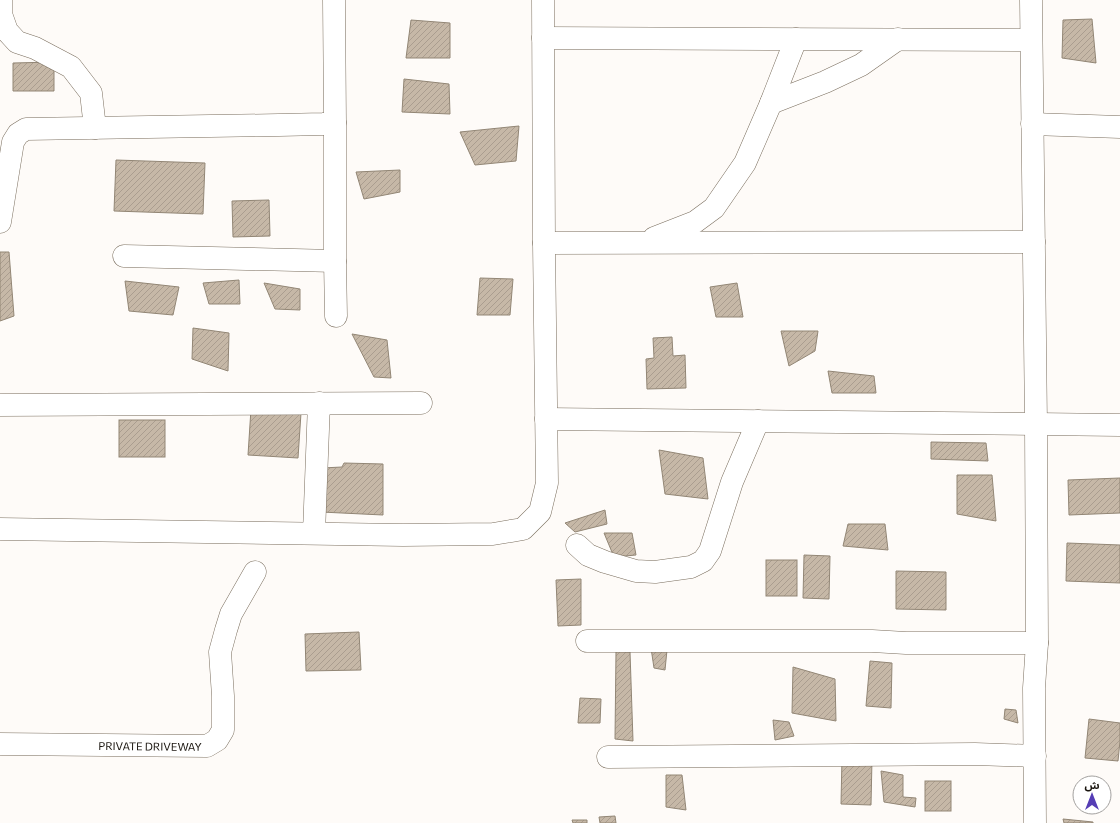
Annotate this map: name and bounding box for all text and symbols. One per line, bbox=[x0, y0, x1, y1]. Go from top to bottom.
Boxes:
street label: PRIVATE DRIVEWAY bbox=[98, 738, 202, 752]
north arrow bbox=[1072, 775, 1112, 815]
text: ش bbox=[1084, 778, 1100, 792]

